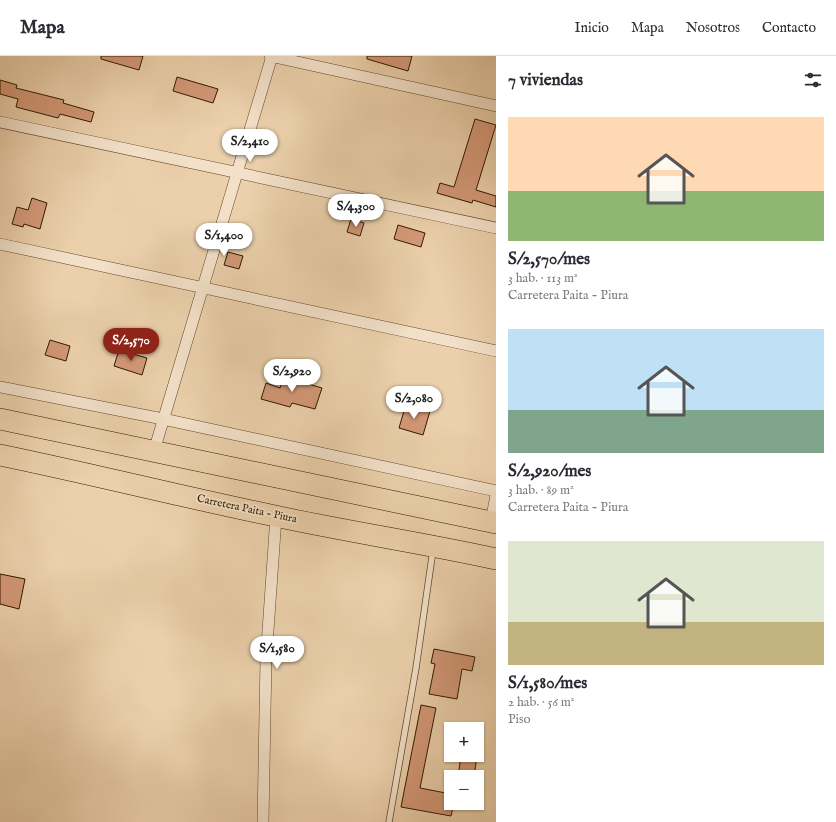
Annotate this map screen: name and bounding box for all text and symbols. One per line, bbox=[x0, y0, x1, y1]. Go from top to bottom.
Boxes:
text: Mapa bbox=[20, 16, 65, 40]
text: Inicio bbox=[574, 19, 609, 37]
text: Mapa bbox=[631, 19, 664, 37]
text: Nosotros bbox=[686, 19, 740, 37]
text: Contacto bbox=[762, 19, 816, 37]
icon: filters bbox=[802, 69, 824, 91]
text: 7 viviendas bbox=[508, 70, 583, 91]
pin: S/2,410 bbox=[213, 129, 287, 163]
text: S/2,410 bbox=[231, 133, 269, 150]
icon: home bbox=[630, 143, 702, 215]
pin: S/4,300 bbox=[319, 194, 393, 228]
text: S/4,300 bbox=[337, 198, 375, 215]
pin: S/1,400 bbox=[187, 223, 261, 257]
text: S/1,400 bbox=[205, 227, 243, 244]
text: S/2,570/mes bbox=[508, 249, 590, 270]
text: 3 hab. · 113 m² bbox=[508, 270, 578, 287]
text: Carretera Paita - Piura bbox=[508, 287, 628, 304]
pin: S/2,570 bbox=[94, 328, 168, 362]
text: S/2,570 bbox=[112, 332, 150, 349]
icon: home bbox=[630, 355, 702, 427]
pin: S/2,920 bbox=[255, 359, 329, 393]
text: S/2,920 bbox=[273, 363, 311, 380]
pin: S/2,080 bbox=[377, 386, 451, 420]
text: S/2,080 bbox=[395, 390, 433, 407]
text: S/2,920/mes bbox=[508, 461, 591, 482]
text: 3 hab. · 89 m² bbox=[508, 482, 574, 499]
street label: Carretera Paita - Piura bbox=[196, 492, 299, 526]
text: Carretera Paita - Piura bbox=[508, 499, 628, 516]
icon: home bbox=[630, 567, 702, 639]
pin: S/1,580 bbox=[240, 636, 314, 670]
text: S/1,580 bbox=[259, 640, 295, 657]
text: S/1,580/mes bbox=[508, 673, 587, 694]
text: 2 hab. · 56 m² bbox=[508, 694, 574, 711]
text: Piso bbox=[508, 711, 531, 728]
map controls bbox=[444, 722, 484, 810]
button: + bbox=[444, 722, 484, 762]
button: − bbox=[444, 770, 484, 810]

